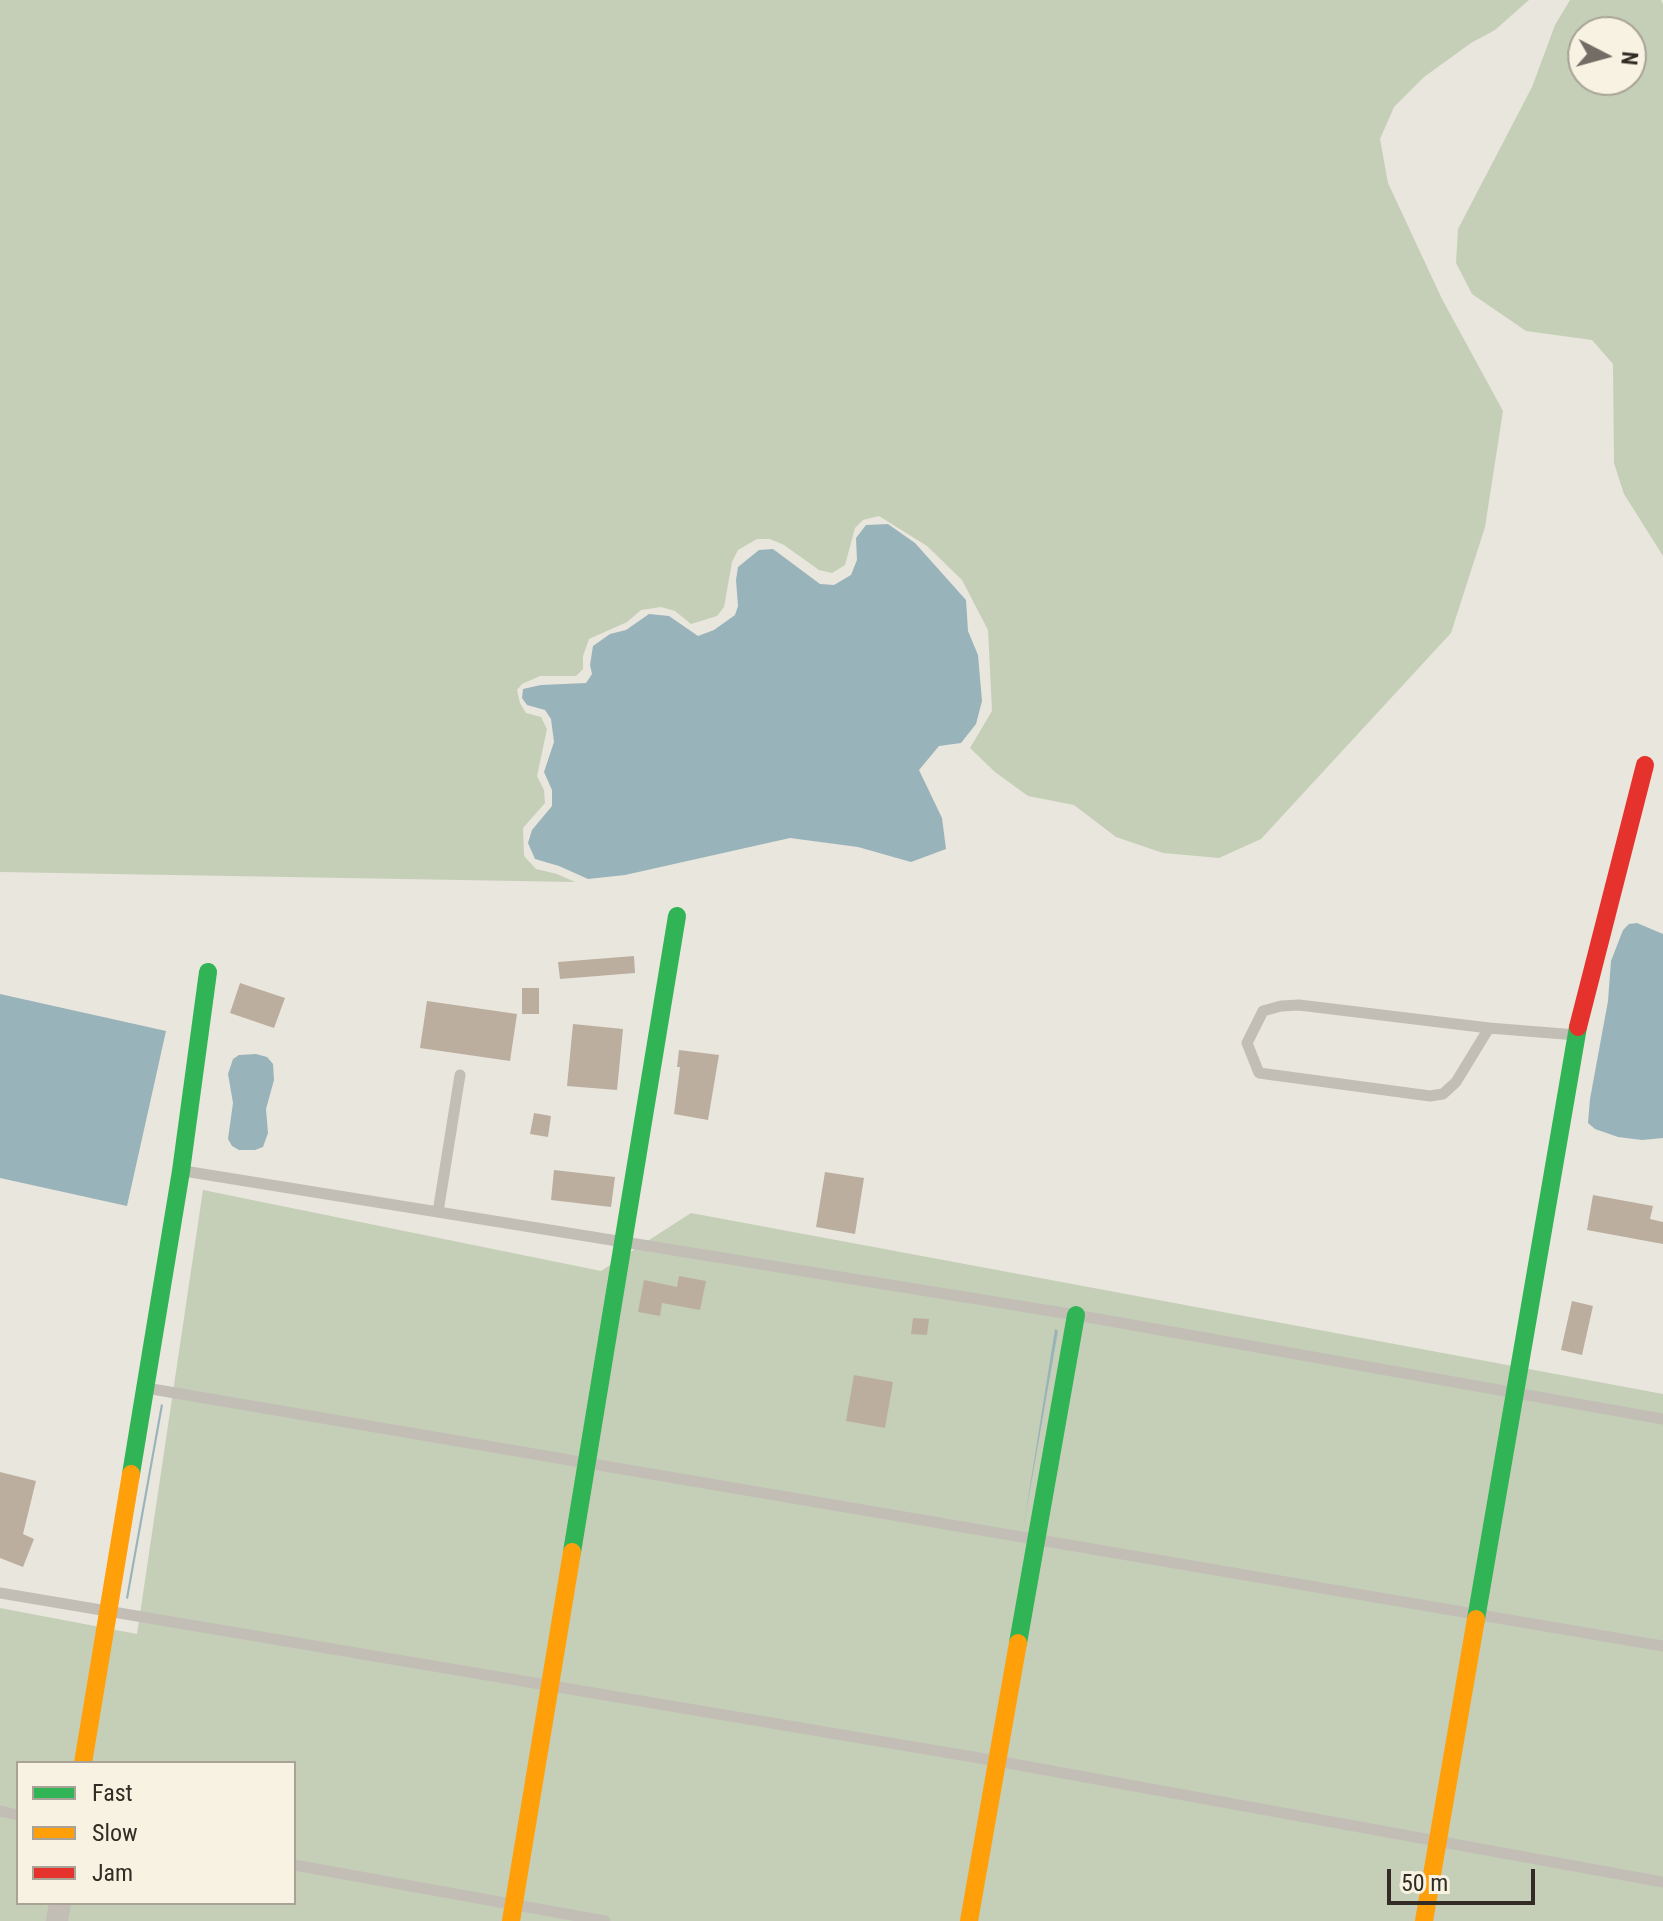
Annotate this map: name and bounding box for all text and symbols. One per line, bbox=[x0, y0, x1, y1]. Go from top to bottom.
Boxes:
north arrow bbox=[1567, 16, 1647, 96]
text: N bbox=[1616, 50, 1643, 66]
legend bbox=[16, 1761, 296, 1905]
text: Fast bbox=[92, 1779, 133, 1807]
text: Slow bbox=[92, 1819, 138, 1847]
scale bar bbox=[1391, 1853, 1539, 1903]
text: Jam bbox=[92, 1859, 133, 1887]
text: 50 m bbox=[1401, 1869, 1448, 1897]

